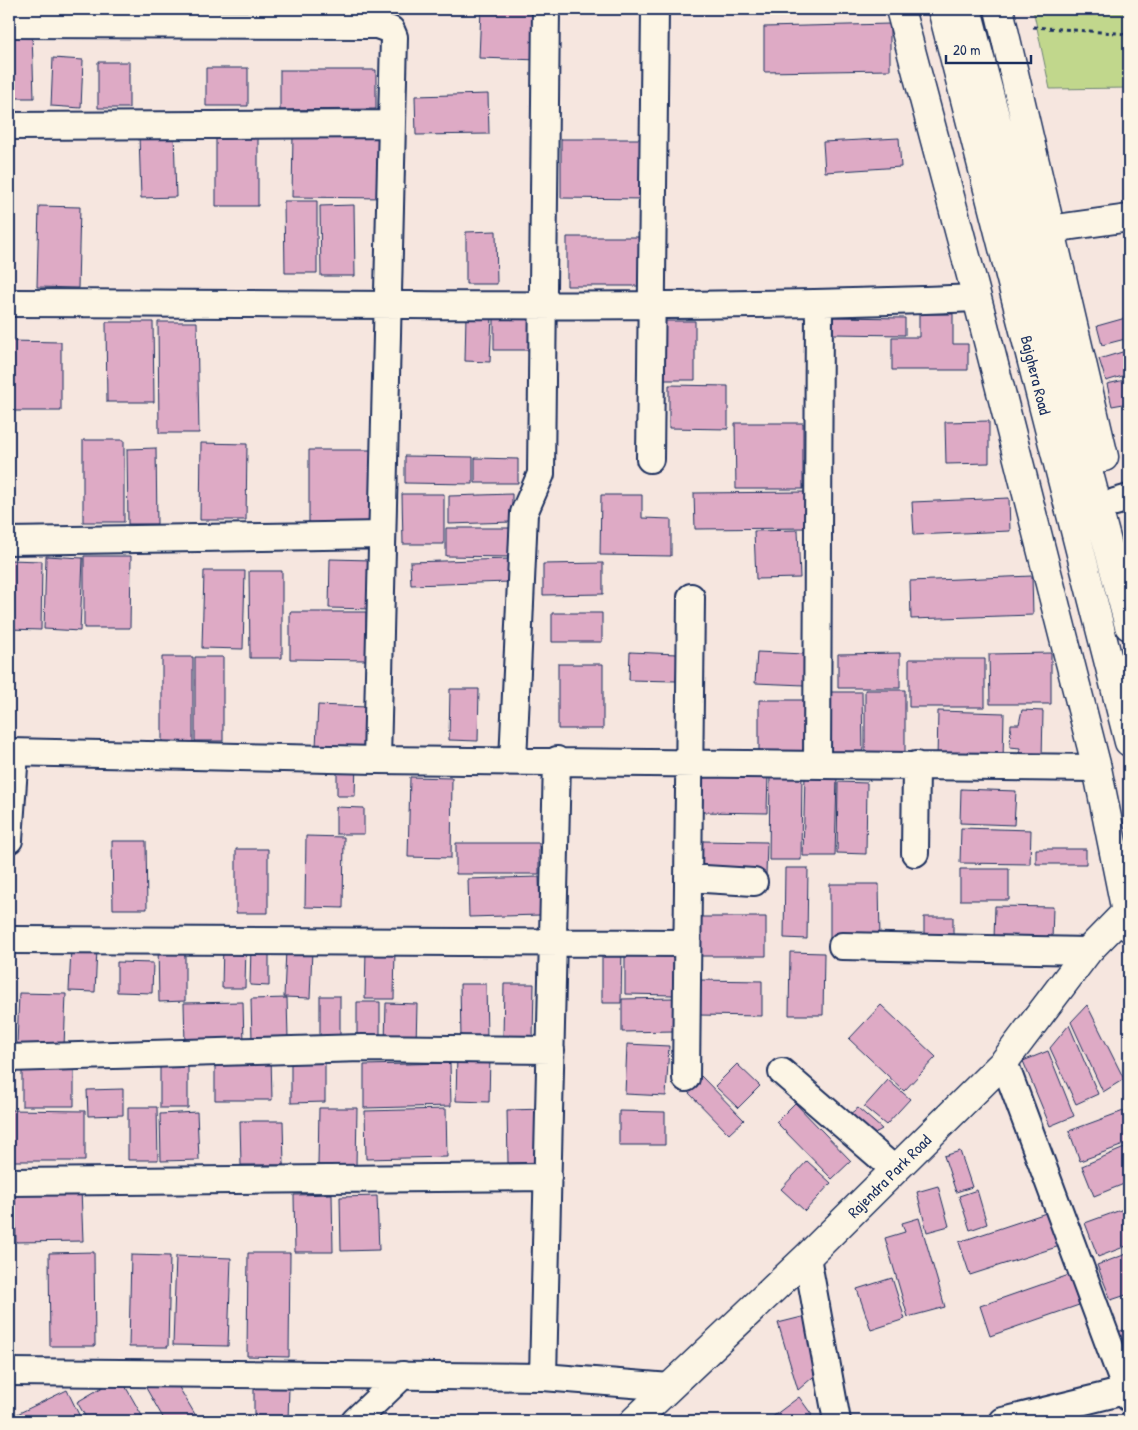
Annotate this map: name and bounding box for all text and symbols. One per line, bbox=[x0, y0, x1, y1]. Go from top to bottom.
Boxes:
scale bar bbox=[946, 32, 1030, 64]
text: 20 m bbox=[953, 39, 980, 60]
street label: Bajghera Road bbox=[1016, 333, 1056, 417]
street label: Rajendra Park Road bbox=[842, 1129, 936, 1223]

